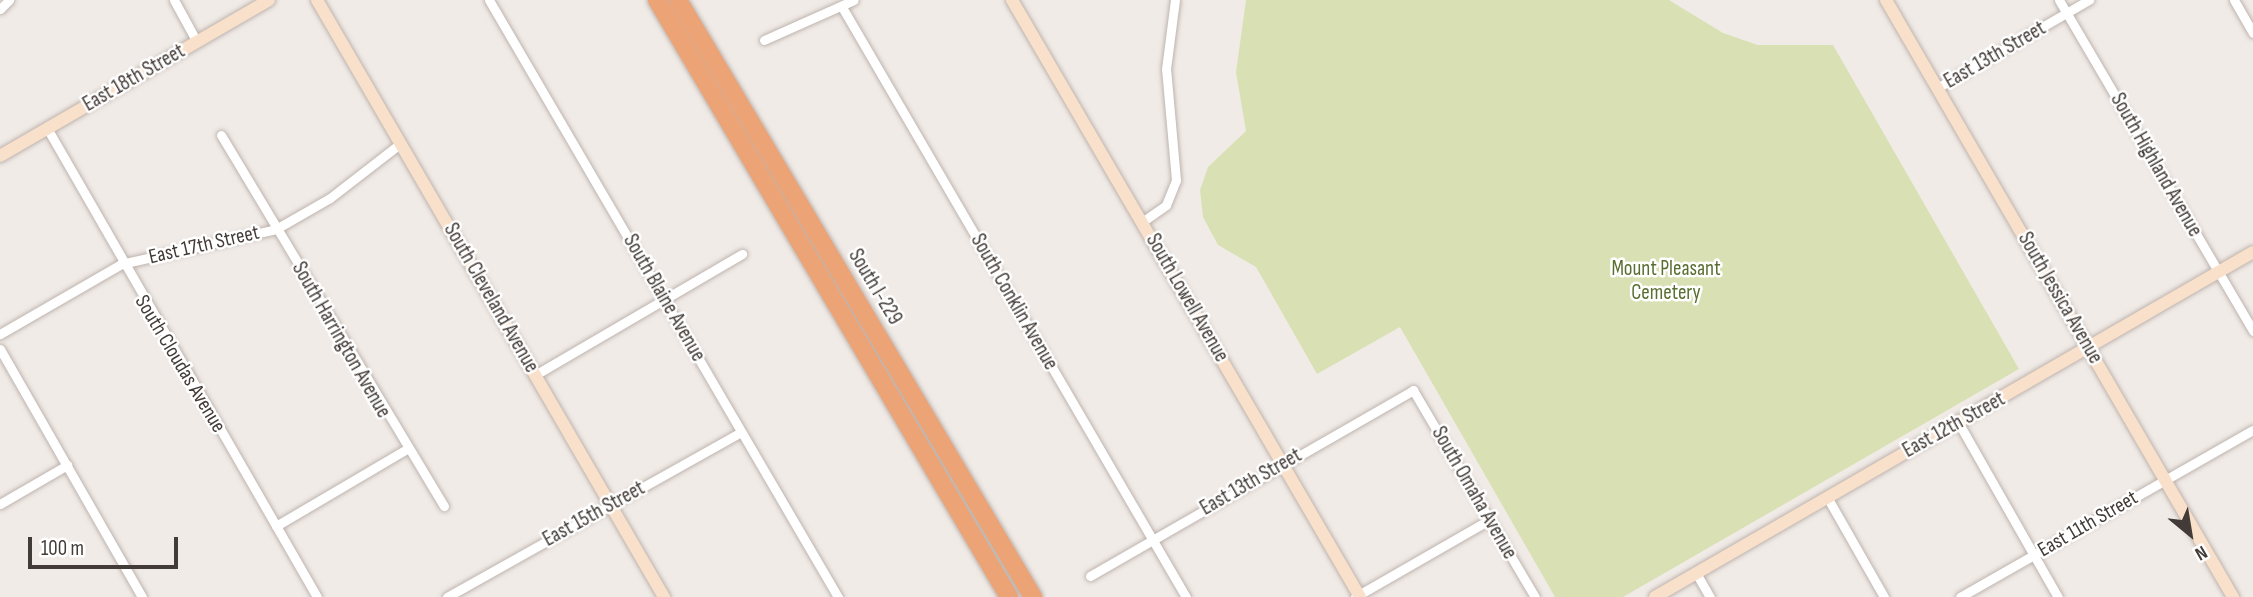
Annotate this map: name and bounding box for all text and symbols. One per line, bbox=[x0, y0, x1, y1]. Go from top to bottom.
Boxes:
street label: East 13th Street bbox=[1940, 16, 2050, 94]
street label: East 18th Street bbox=[79, 39, 189, 117]
street label: South Highland Avenue bbox=[2105, 89, 2207, 241]
street label: South Cleveland Avenue bbox=[438, 219, 544, 377]
street label: East 17th Street bbox=[146, 220, 262, 270]
street label: South Jessica Avenue bbox=[2012, 228, 2108, 368]
street label: South Lowell Avenue bbox=[1140, 229, 1234, 367]
street label: South Blaine Avenue bbox=[617, 230, 711, 366]
street label: South Conklin Avenue bbox=[965, 230, 1063, 374]
street label: South I-229 bbox=[843, 245, 907, 329]
park label: Mount Pleasant Cemetery bbox=[1611, 256, 1721, 306]
street label: South Harrington Avenue bbox=[286, 258, 396, 422]
street label: South Cloudas Avenue bbox=[129, 291, 231, 437]
street label: East 12th Street bbox=[1898, 387, 2010, 463]
street label: South Omaha Avenue bbox=[1426, 422, 1522, 564]
street label: East 13th Street bbox=[1196, 443, 1306, 521]
street label: East 15th Street bbox=[539, 476, 649, 552]
street label: East 11th Street bbox=[2034, 485, 2142, 563]
north arrow bbox=[2155, 499, 2225, 569]
scale bar bbox=[32, 524, 182, 568]
text: 100 m bbox=[41, 536, 84, 561]
text: N bbox=[2191, 540, 2211, 565]

